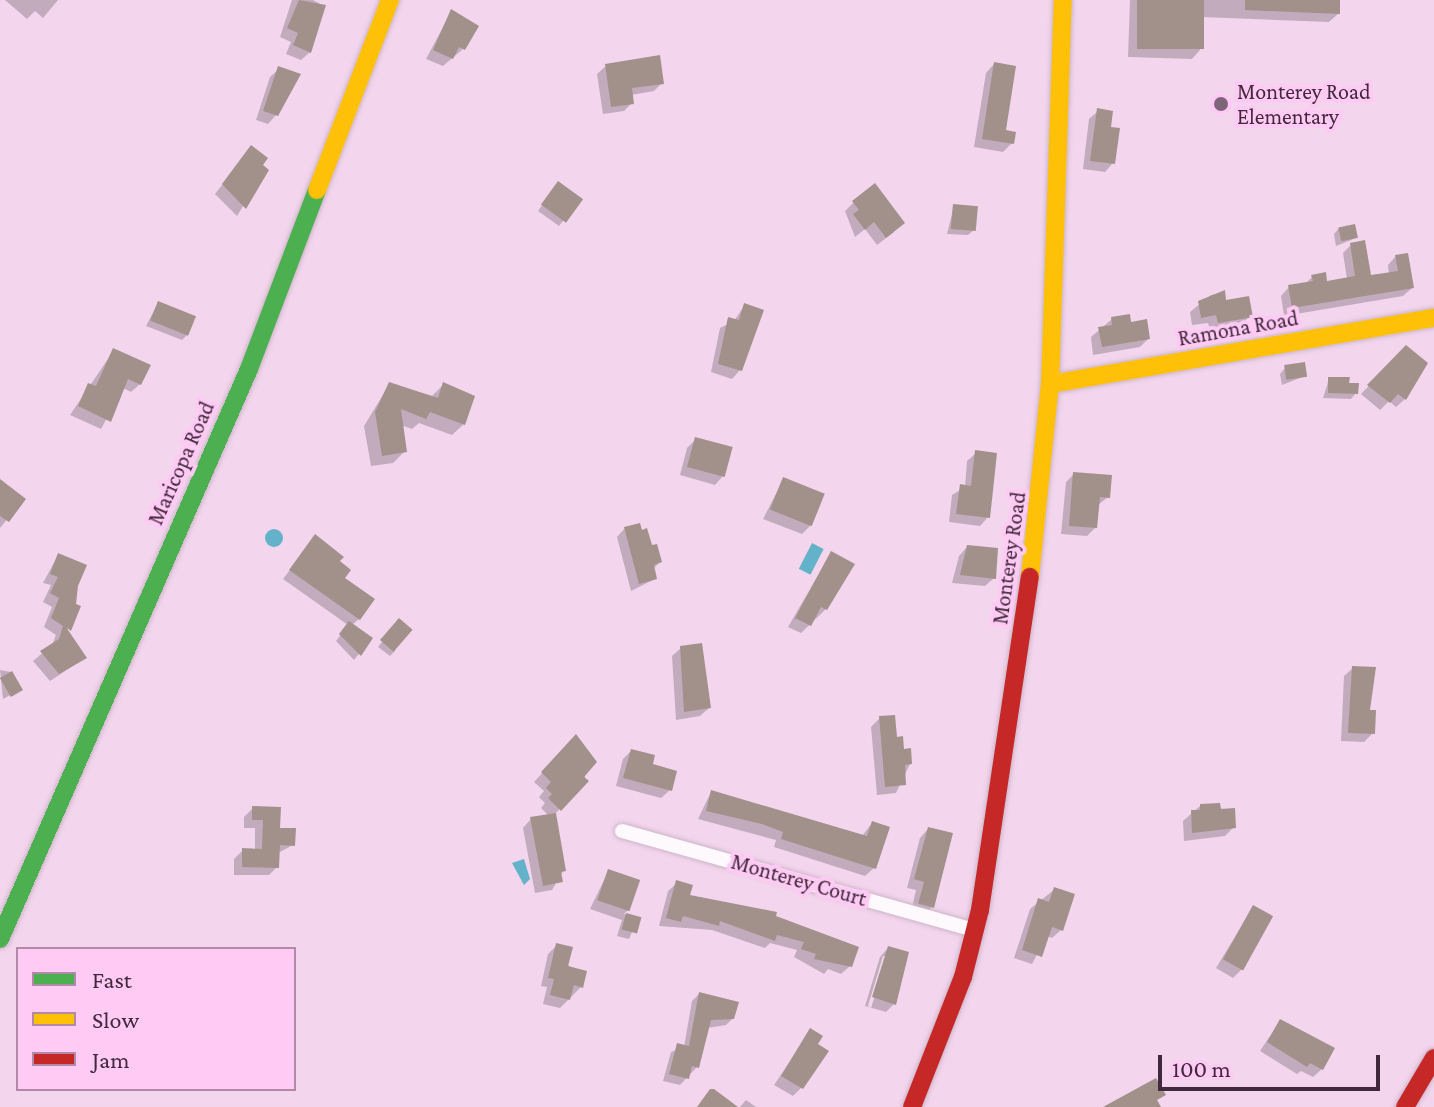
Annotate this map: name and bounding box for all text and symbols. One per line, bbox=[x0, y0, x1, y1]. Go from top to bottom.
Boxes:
place label: Monterey Road Elementary bbox=[1237, 78, 1371, 130]
marker: Monterey Road Elementary bbox=[1212, 95, 1230, 113]
street label: Ramona Road bbox=[1176, 304, 1300, 352]
street label: Maricopa Road bbox=[142, 397, 220, 529]
street label: Monterey Road bbox=[987, 490, 1031, 626]
street label: Monterey Court bbox=[728, 848, 870, 912]
legend bbox=[16, 947, 296, 1091]
text: Fast bbox=[92, 966, 132, 993]
text: Slow bbox=[92, 1006, 139, 1033]
scale bar bbox=[1162, 1039, 1384, 1089]
text: Jam bbox=[92, 1046, 130, 1073]
text: 100 m bbox=[1172, 1055, 1231, 1082]

